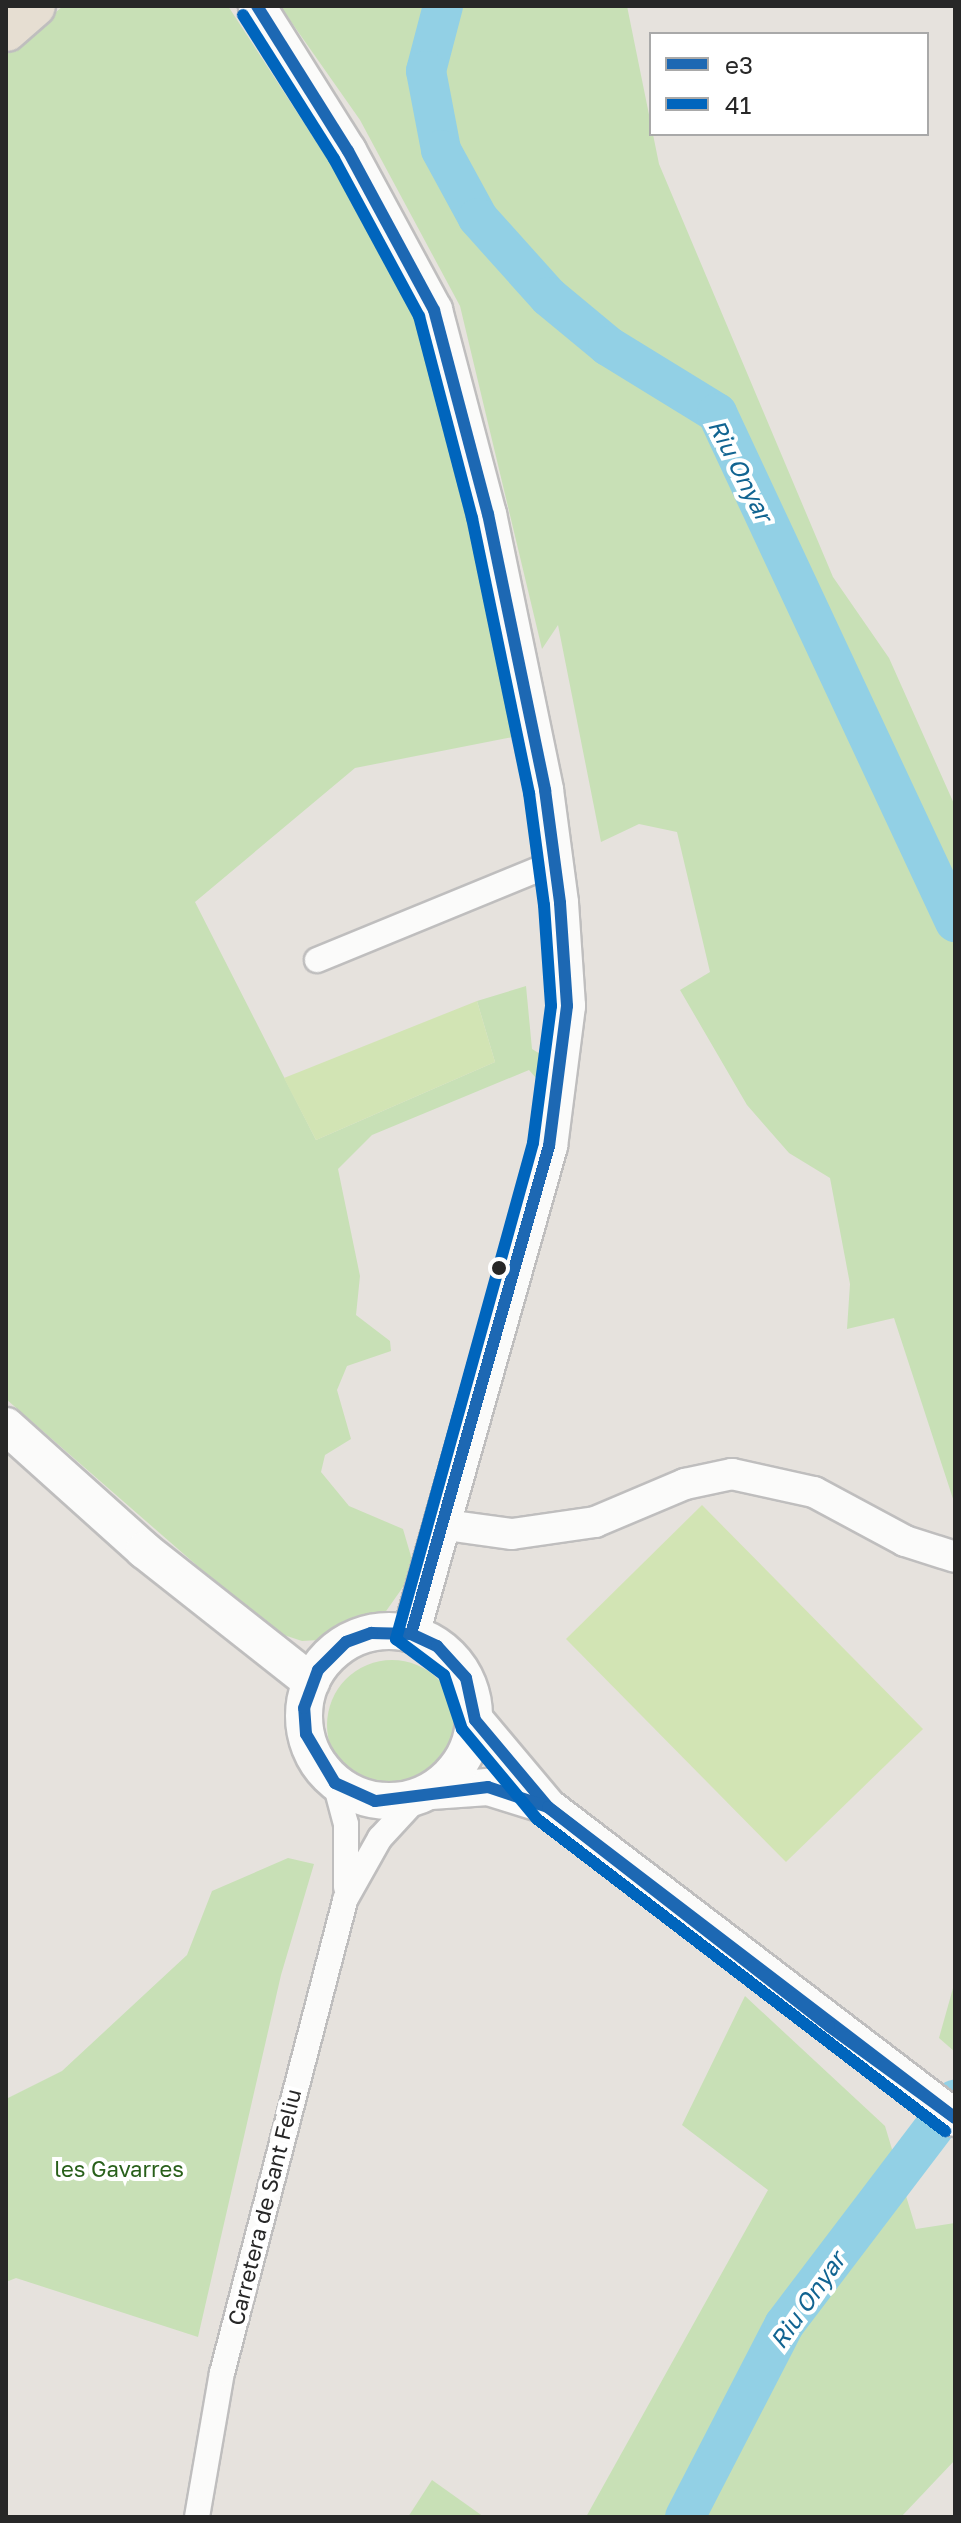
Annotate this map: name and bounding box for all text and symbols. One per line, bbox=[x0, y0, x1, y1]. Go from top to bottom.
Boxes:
legend bbox=[649, 32, 929, 136]
text: e3 bbox=[725, 50, 753, 79]
text: 41 bbox=[725, 90, 751, 119]
water label: Riu Onyar bbox=[703, 414, 779, 526]
unlabelled marker bbox=[491, 1260, 507, 1276]
street label: Carretera de Sant Feliu bbox=[222, 2086, 306, 2328]
park label: les Gavarres bbox=[54, 2156, 184, 2182]
water label: Riu Onyar bbox=[763, 2246, 851, 2354]

